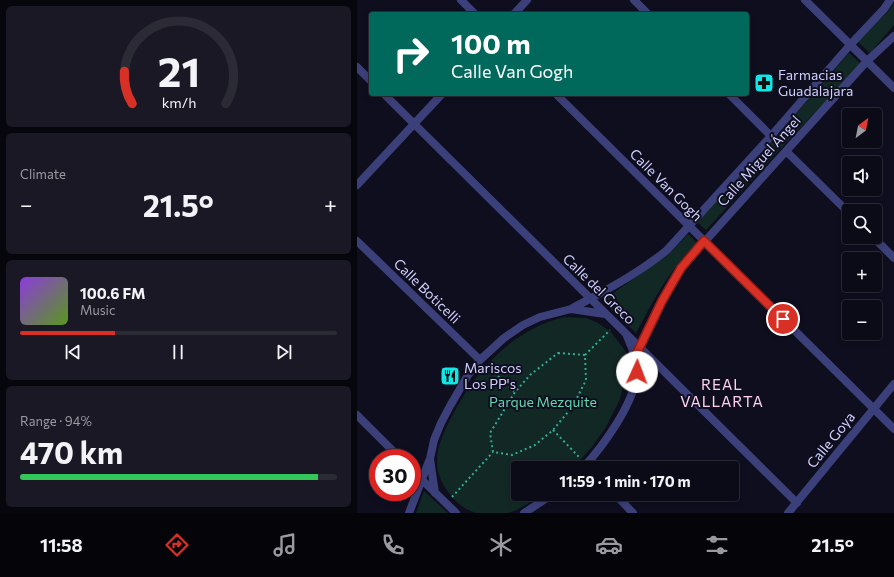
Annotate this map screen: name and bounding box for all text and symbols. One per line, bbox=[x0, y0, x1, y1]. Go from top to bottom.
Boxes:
text: 100 m bbox=[451, 26, 531, 60]
icon: right bbox=[385, 28, 437, 80]
text: 21 bbox=[157, 45, 200, 96]
text: Calle Van Gogh bbox=[451, 60, 573, 82]
place label: Farmacias Guadalajara bbox=[778, 66, 853, 99]
pharmacy icon: Farmacias Guadalajara bbox=[753, 72, 775, 94]
text: km/h bbox=[161, 93, 196, 111]
north arrow bbox=[842, 108, 882, 148]
map controls bbox=[842, 108, 882, 340]
street label: Calle Miguel Ángel bbox=[713, 112, 804, 210]
street label: Calle Van Gogh bbox=[627, 145, 706, 224]
button: sound bbox=[842, 156, 882, 196]
text: Climate bbox=[20, 166, 66, 182]
text: 21.5° bbox=[143, 186, 214, 223]
text: − bbox=[20, 191, 33, 218]
text: + bbox=[324, 191, 337, 218]
button: search bbox=[842, 204, 882, 244]
street label: Calle del Greco bbox=[560, 250, 639, 327]
button: + bbox=[842, 252, 882, 292]
street label: Calle Boticelli bbox=[391, 255, 464, 327]
text: 100.6 FM bbox=[80, 284, 146, 302]
button: − bbox=[842, 300, 882, 340]
text: Music bbox=[80, 302, 115, 318]
pin bbox=[766, 302, 800, 336]
icon: arrive bbox=[772, 308, 794, 330]
icon: previous bbox=[62, 341, 84, 363]
icon: pause bbox=[167, 341, 189, 363]
icon: next bbox=[273, 341, 295, 363]
position arrow bbox=[616, 351, 658, 393]
place label: Mariscos Los PP's bbox=[464, 359, 522, 392]
restaurant icon: Mariscos Los PP's bbox=[439, 365, 461, 387]
district label: REAL VALLARTA bbox=[680, 375, 764, 410]
park label: Parque Mezquite bbox=[489, 393, 597, 410]
street label: Calle Goya bbox=[803, 408, 858, 471]
text: Range · 94% bbox=[20, 413, 92, 429]
text: 470 km bbox=[20, 433, 123, 470]
speed limit sign: 30 bbox=[369, 449, 421, 501]
text: 11:59 · 1 min · 170 m bbox=[559, 472, 691, 490]
icon: directions bbox=[163, 531, 191, 559]
icon: music bbox=[271, 531, 299, 559]
icon: phone bbox=[379, 531, 407, 559]
icon: climate bbox=[487, 531, 515, 559]
icon: car bbox=[595, 531, 623, 559]
icon: filters bbox=[703, 531, 731, 559]
text: 11:58 bbox=[40, 534, 83, 556]
text: 21.5° bbox=[811, 534, 854, 556]

